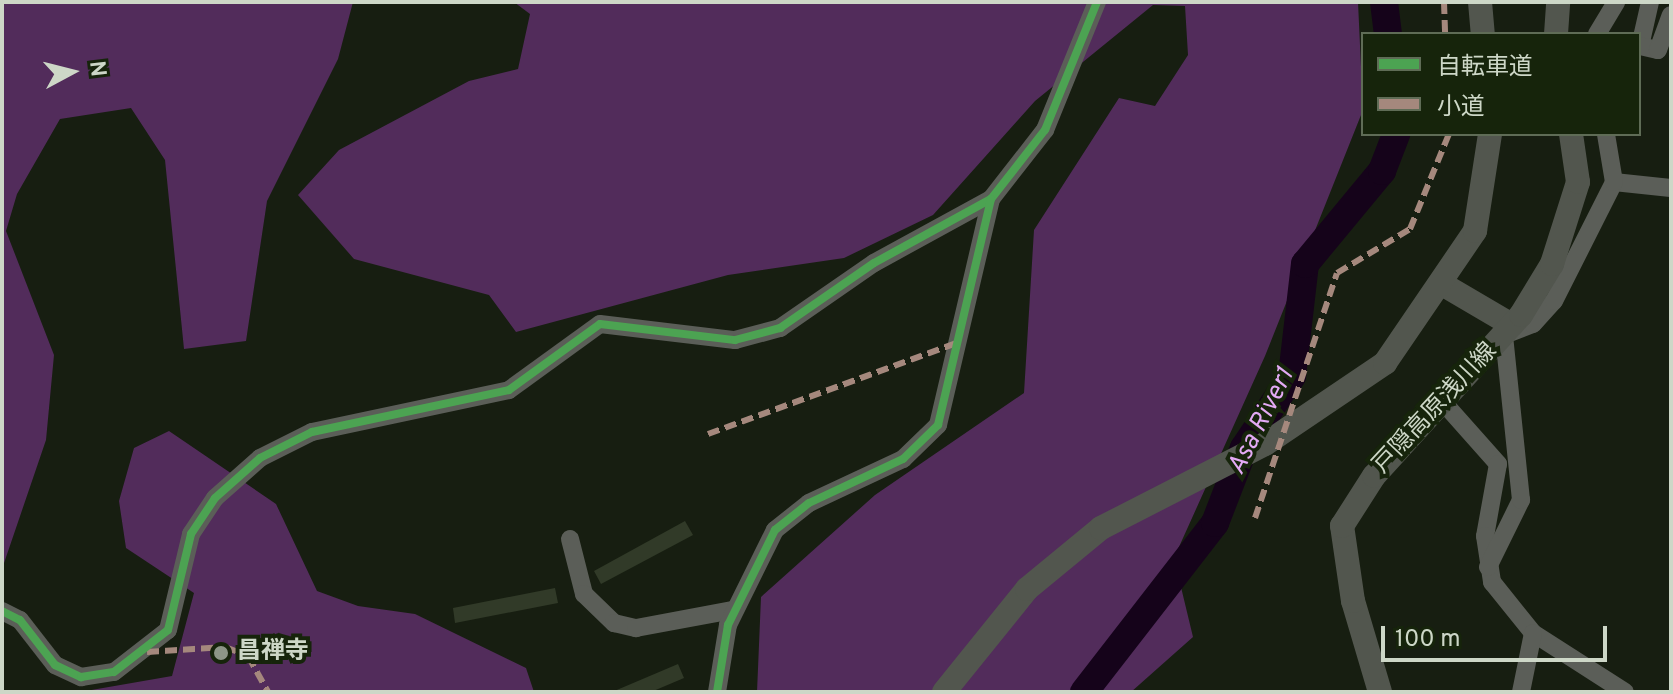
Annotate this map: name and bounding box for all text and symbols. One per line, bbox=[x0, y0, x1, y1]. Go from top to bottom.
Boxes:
north arrow bbox=[32, 32, 112, 112]
legend bbox=[1361, 32, 1641, 136]
text: 自転車道 bbox=[1437, 53, 1533, 83]
text: N bbox=[82, 60, 111, 78]
text: 小道 bbox=[1437, 93, 1485, 123]
street label: 戸隠高原浅川線 bbox=[1368, 338, 1504, 480]
water label: Asa River1 bbox=[1222, 364, 1302, 480]
scale bar bbox=[1385, 610, 1611, 660]
text: 100 m bbox=[1395, 625, 1461, 655]
place label: 昌禅寺 bbox=[237, 639, 309, 667]
marker: 昌禅寺 bbox=[212, 644, 230, 662]

